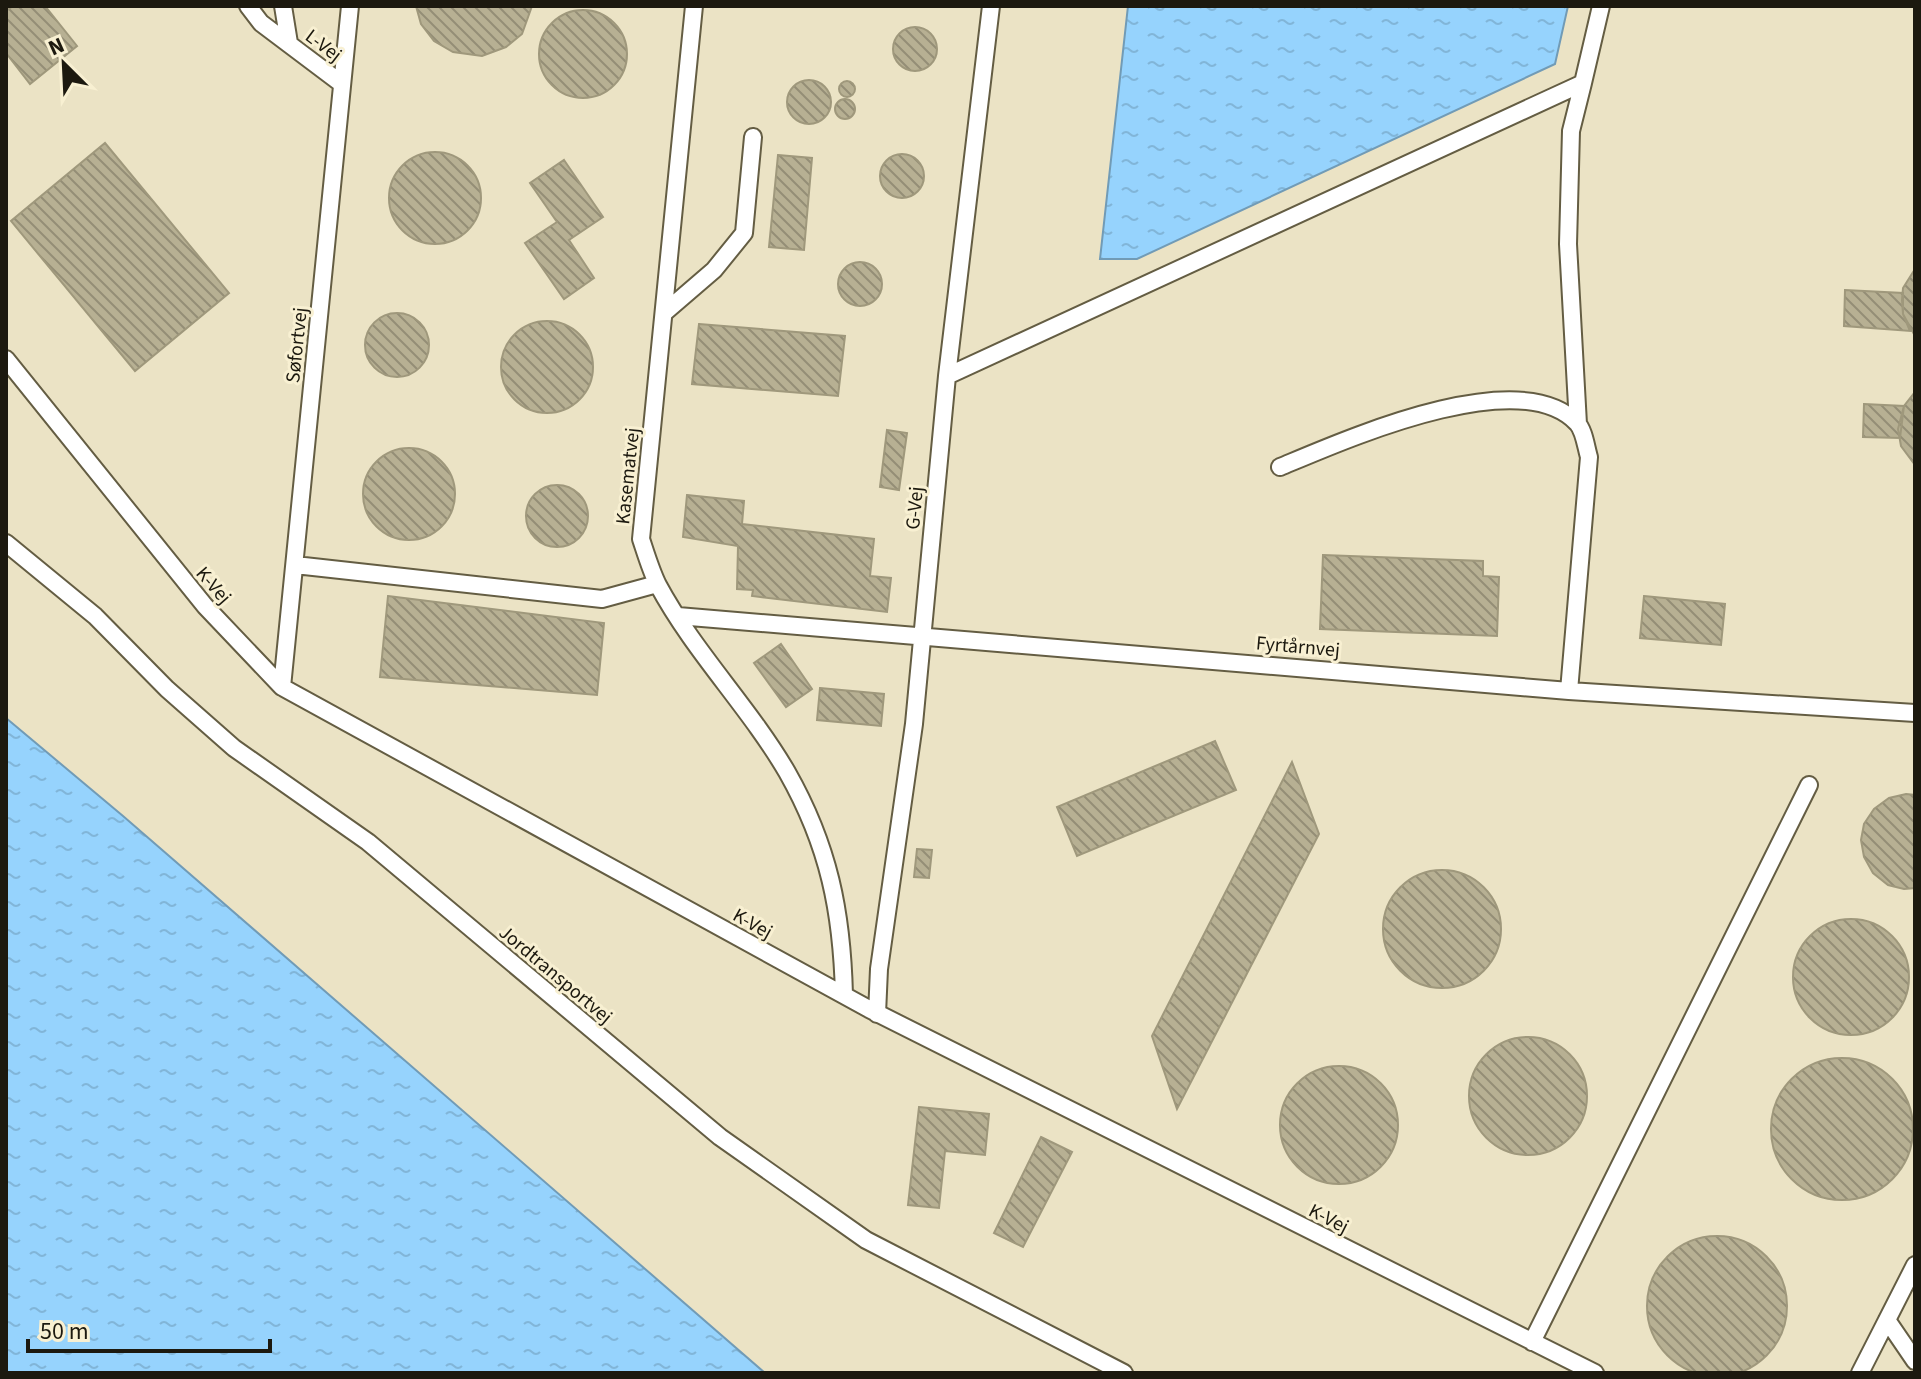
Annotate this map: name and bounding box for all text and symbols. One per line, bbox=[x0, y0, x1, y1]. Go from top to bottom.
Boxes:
street label: L-Vej bbox=[299, 23, 348, 69]
north arrow bbox=[24, 24, 104, 104]
text: N bbox=[43, 29, 69, 64]
street label: Søfortvej bbox=[279, 306, 315, 384]
street label: Kasematvej bbox=[609, 426, 647, 526]
street label: G-Vej bbox=[899, 485, 931, 531]
street label: K-Vej bbox=[189, 561, 237, 611]
street label: Fyrtårnvej bbox=[1255, 629, 1341, 665]
street label: K-Vej bbox=[727, 902, 778, 946]
street label: Jordtransportvej bbox=[492, 919, 618, 1031]
street label: K-Vej bbox=[1304, 1197, 1353, 1241]
scale bar bbox=[28, 1303, 270, 1353]
text: 50 m bbox=[40, 1314, 89, 1349]

